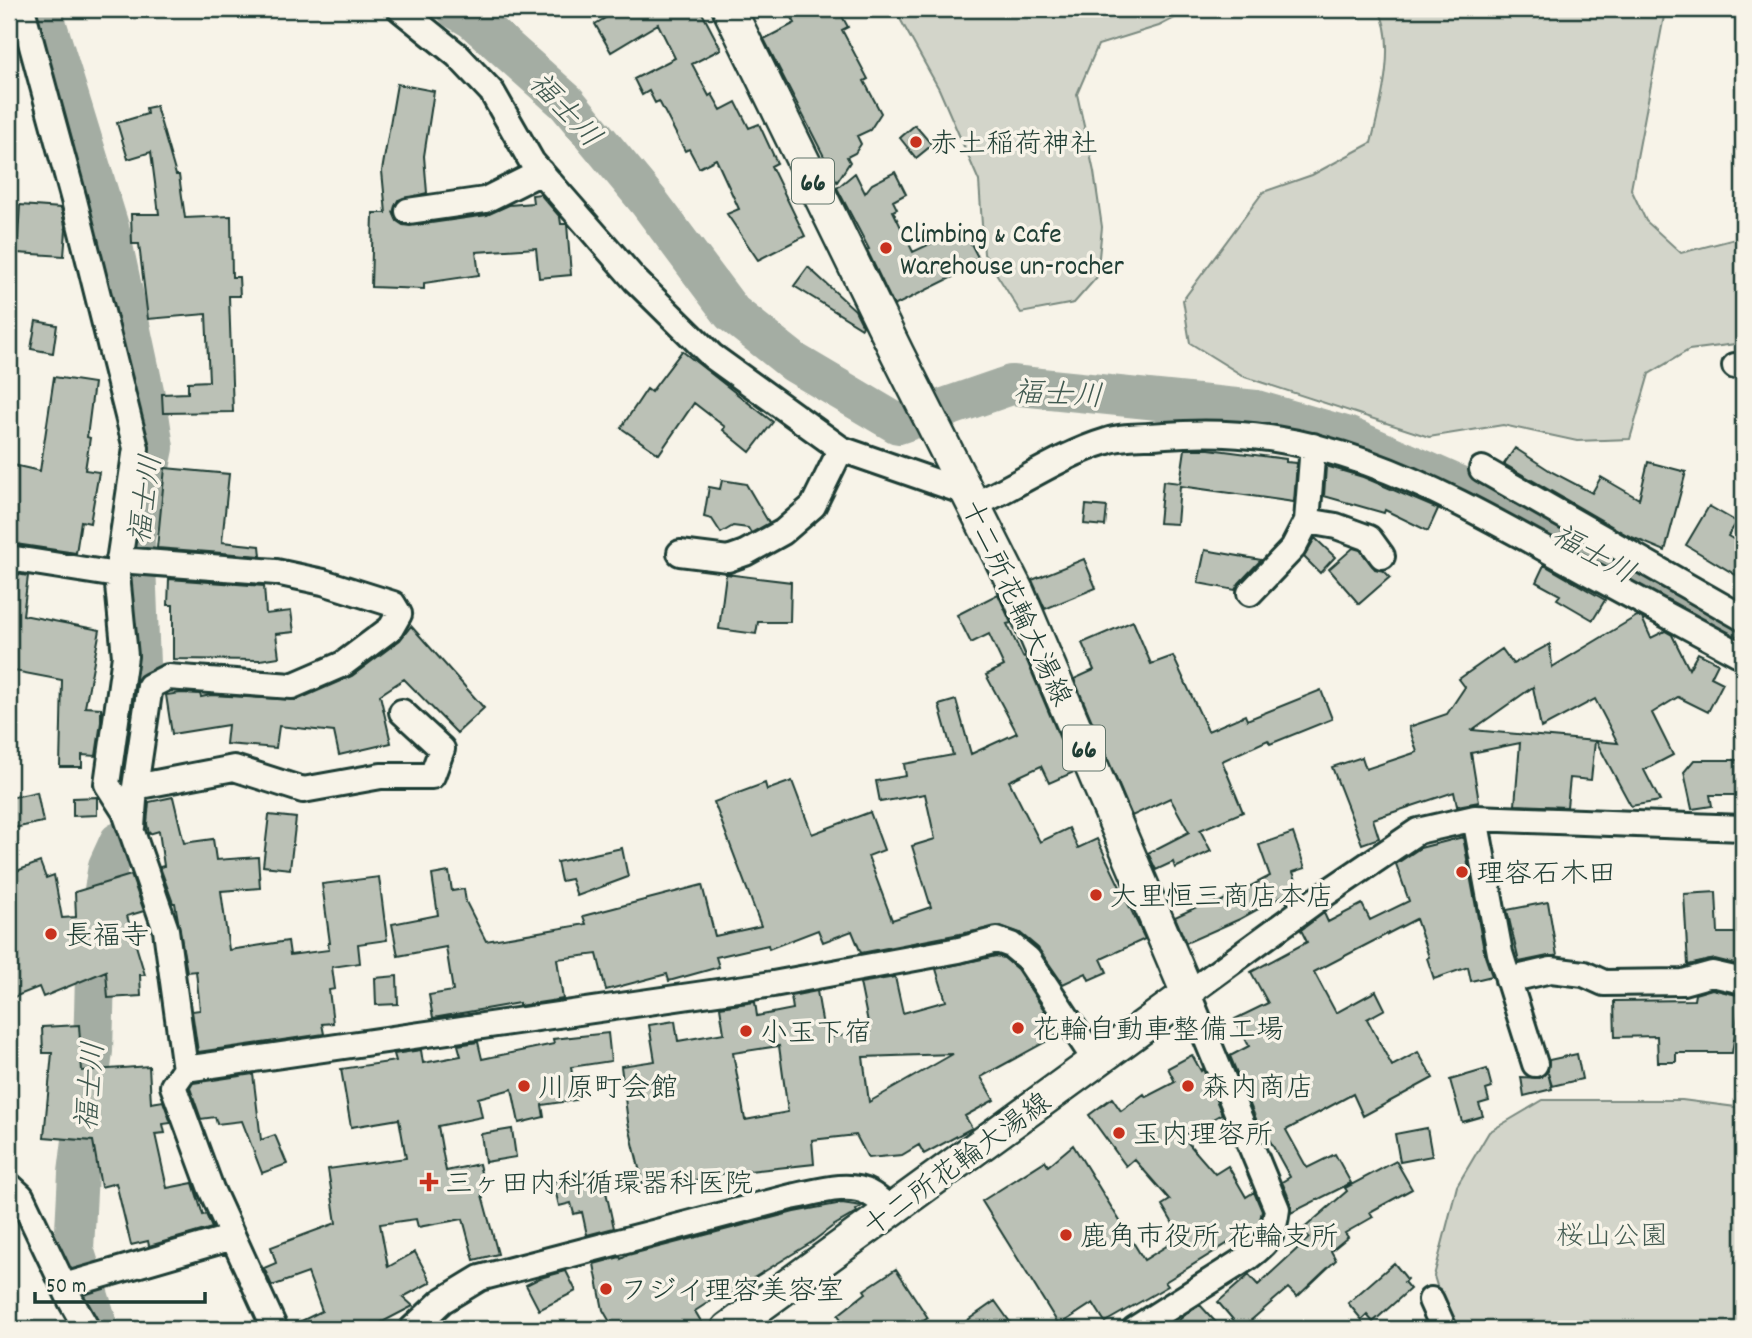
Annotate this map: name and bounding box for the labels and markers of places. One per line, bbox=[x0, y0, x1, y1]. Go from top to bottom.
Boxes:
place label: 赤土稲荷神社 bbox=[930, 127, 1098, 167]
marker: 赤土稲荷神社 bbox=[908, 134, 924, 150]
place label: Climbing & Cafe Warehouse un-rocher bbox=[900, 217, 1125, 289]
marker: Climbing & Cafe Warehouse un-rocher bbox=[878, 240, 894, 256]
place label: 理容石木田 bbox=[1476, 857, 1616, 897]
marker: 理容石木田 bbox=[1454, 864, 1470, 880]
place label: 大里恒三商店本店 bbox=[1110, 880, 1334, 920]
marker: 大里恒三商店本店 bbox=[1088, 887, 1104, 903]
place label: 長福寺 bbox=[65, 919, 149, 959]
marker: 長福寺 bbox=[43, 926, 59, 942]
place label: 花輪自動車整備工場 bbox=[1032, 1013, 1284, 1053]
place label: 小玉下宿 bbox=[760, 1016, 872, 1056]
marker: 花輪自動車整備工場 bbox=[1010, 1020, 1026, 1036]
marker: 小玉下宿 bbox=[738, 1023, 754, 1039]
place label: 川原町会館 bbox=[538, 1071, 678, 1111]
place label: 森内商店 bbox=[1202, 1071, 1314, 1111]
marker: 川原町会館 bbox=[516, 1078, 532, 1094]
marker: 森内商店 bbox=[1180, 1078, 1196, 1094]
place label: 玉内理容所 bbox=[1133, 1118, 1273, 1158]
marker: 玉内理容所 bbox=[1111, 1125, 1127, 1141]
place label: 三ヶ田内科循環器科医院 bbox=[445, 1167, 753, 1207]
marker: 三ヶ田内科循環器科医院 bbox=[419, 1172, 439, 1192]
place label: 鹿角市役所 花輪支所 bbox=[1080, 1220, 1338, 1260]
marker: 鹿角市役所 花輪支所 bbox=[1058, 1227, 1074, 1243]
place label: フジイ理容美容室 bbox=[620, 1274, 844, 1314]
marker: フジイ理容美容室 bbox=[598, 1281, 614, 1297]

